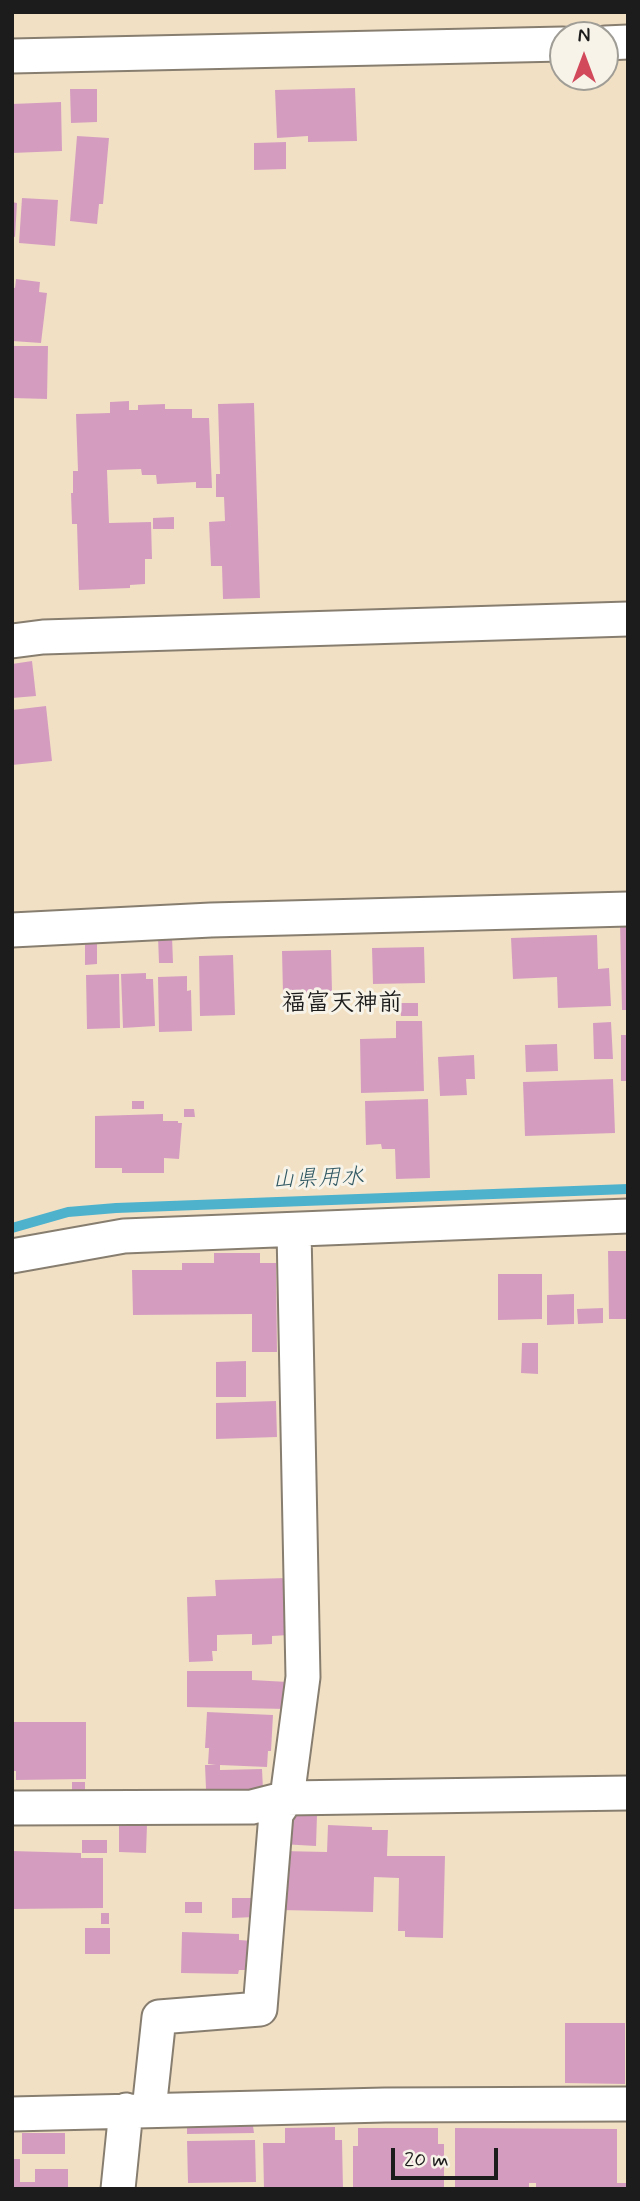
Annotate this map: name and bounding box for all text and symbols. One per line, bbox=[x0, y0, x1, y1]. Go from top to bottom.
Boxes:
north arrow bbox=[549, 21, 619, 91]
text: N bbox=[578, 24, 590, 49]
district label: 福富天神前 bbox=[282, 991, 402, 1019]
water label: 山県用水 bbox=[272, 1165, 364, 1195]
scale bar bbox=[395, 2134, 502, 2178]
text: 20 m bbox=[404, 2146, 449, 2174]

